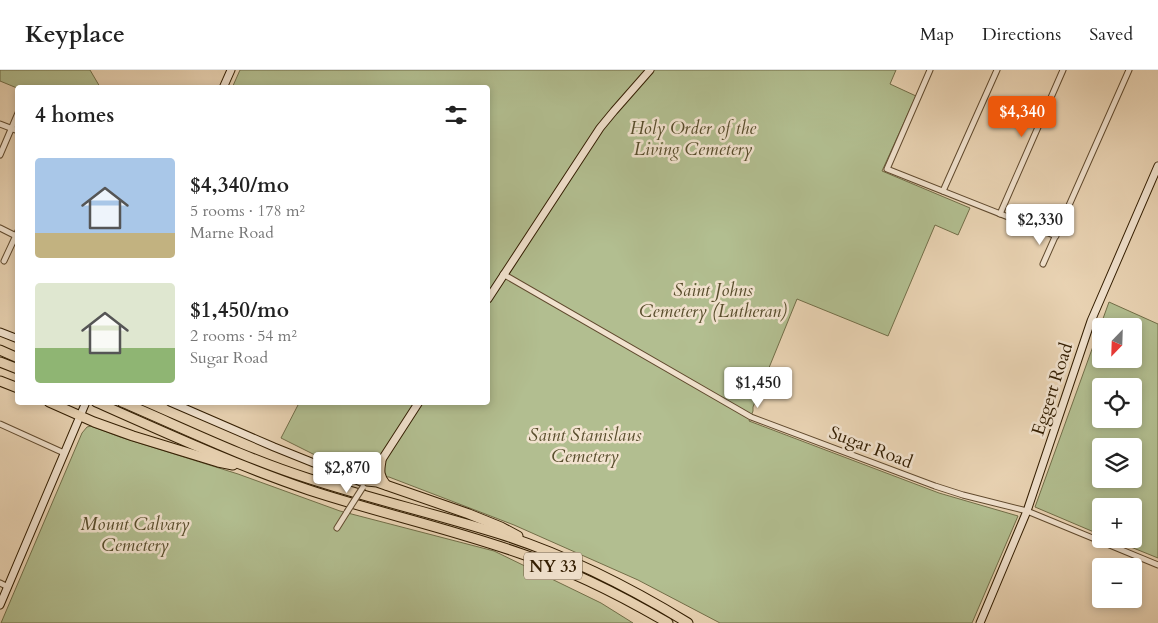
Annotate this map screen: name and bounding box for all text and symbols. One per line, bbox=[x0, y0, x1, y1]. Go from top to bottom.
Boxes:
text: Keyplace bbox=[25, 18, 125, 51]
text: Map bbox=[920, 22, 954, 47]
text: Directions bbox=[982, 22, 1061, 47]
text: Saved bbox=[1089, 22, 1133, 47]
pin: $4,340 bbox=[981, 96, 1063, 138]
text: 4 homes bbox=[35, 101, 114, 130]
icon: filters bbox=[442, 101, 470, 129]
text: $4,340 bbox=[999, 101, 1045, 123]
park label: Holy Order of the Living Cemetery bbox=[630, 116, 757, 162]
text: $4,340/mo bbox=[190, 171, 289, 200]
icon: home bbox=[75, 178, 135, 238]
text: 5 rooms · 178 m² bbox=[190, 200, 305, 222]
pin: $2,330 bbox=[999, 204, 1081, 246]
text: $2,330 bbox=[1017, 209, 1063, 231]
text: Marne Road bbox=[190, 222, 274, 244]
park label: Saint Johns Cemetery (Lutheran) bbox=[639, 278, 787, 324]
text: $1,450/mo bbox=[190, 296, 289, 325]
icon: home bbox=[75, 303, 135, 363]
north arrow bbox=[1092, 318, 1142, 368]
map controls bbox=[1092, 318, 1142, 608]
text: 2 rooms · 54 m² bbox=[190, 325, 297, 347]
street label: Eggert Road bbox=[1026, 339, 1079, 439]
text: Sugar Road bbox=[190, 347, 268, 369]
pin: $1,450 bbox=[717, 366, 799, 409]
text: $1,450 bbox=[735, 372, 781, 394]
button: locate bbox=[1092, 378, 1142, 428]
street label: Sugar Road bbox=[825, 420, 917, 475]
park label: Saint Stanislaus Cemetery bbox=[528, 423, 642, 469]
button: layers bbox=[1092, 438, 1142, 488]
pin: $2,870 bbox=[306, 452, 388, 494]
text: $2,870 bbox=[324, 457, 370, 479]
button: + bbox=[1092, 498, 1142, 548]
park label: Mount Calvary Cemetery bbox=[80, 512, 190, 558]
road number: NY 33 bbox=[524, 552, 582, 580]
button: − bbox=[1092, 558, 1142, 608]

